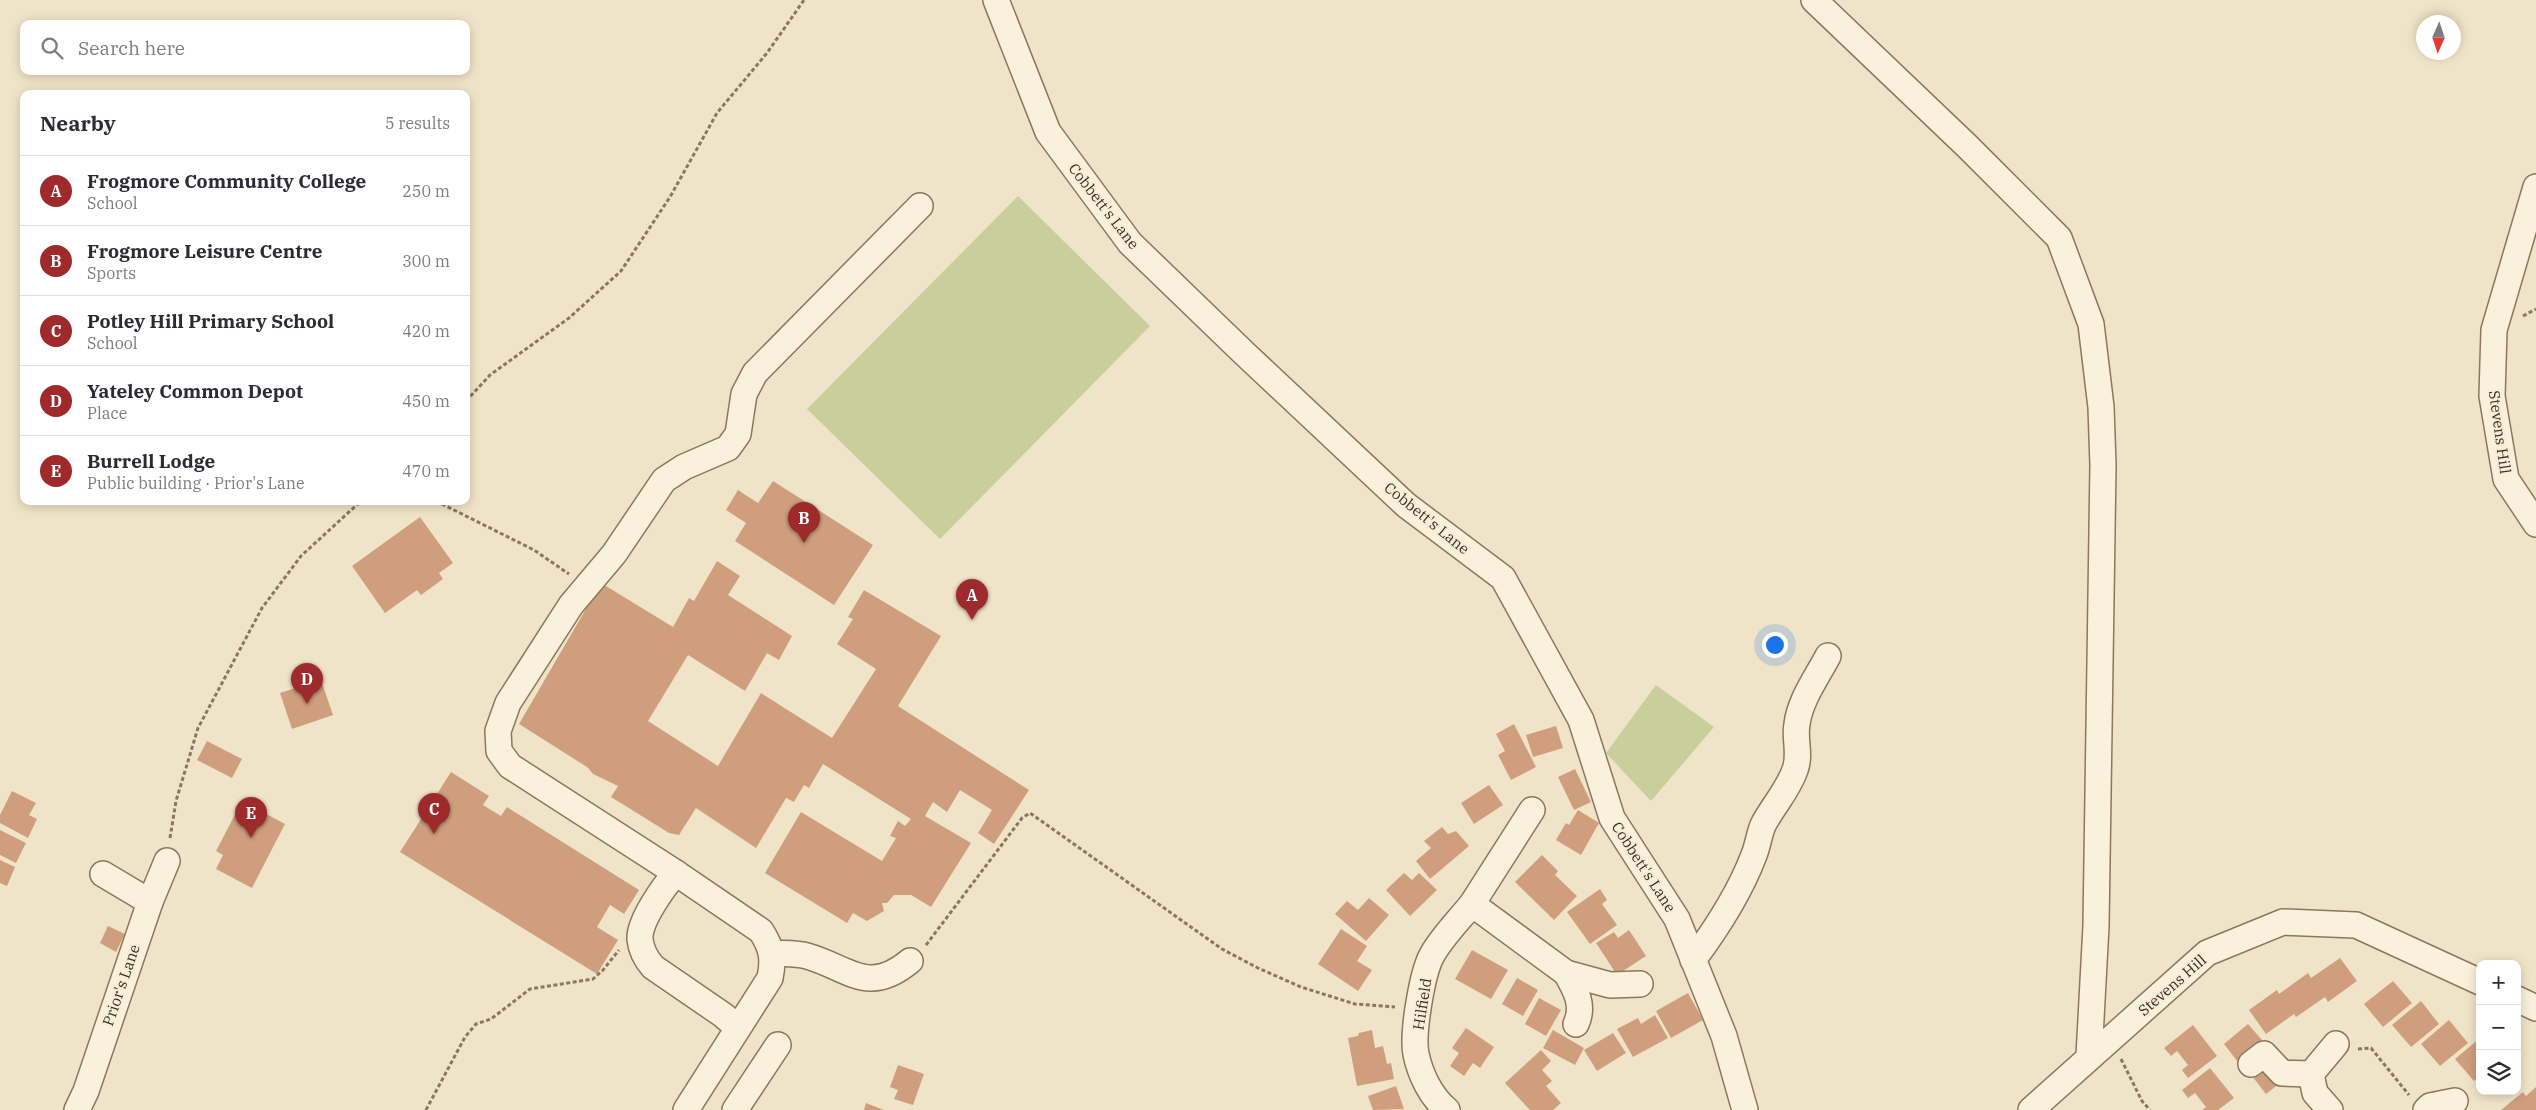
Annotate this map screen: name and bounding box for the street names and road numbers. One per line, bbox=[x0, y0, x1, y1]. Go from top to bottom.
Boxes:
street label: Cobbett's Lane bbox=[1064, 159, 1144, 253]
street label: Stevens Hill bbox=[2485, 389, 2515, 475]
street label: Cobbett's Lane bbox=[1381, 478, 1473, 558]
street label: Cobbett's Lane bbox=[1608, 818, 1680, 916]
street label: Prior's Lane bbox=[98, 942, 144, 1028]
street label: Stevens Hill bbox=[2134, 950, 2210, 1020]
street label: Hilfield bbox=[1409, 977, 1435, 1031]

